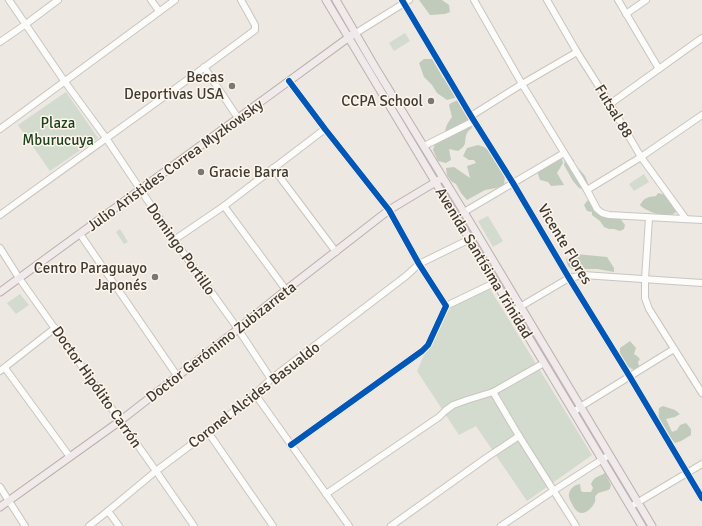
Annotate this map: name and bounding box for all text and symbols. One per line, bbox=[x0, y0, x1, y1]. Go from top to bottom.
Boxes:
place label: Becas Deportivas USA bbox=[124, 68, 224, 103]
marker: Becas Deportivas USA bbox=[227, 81, 237, 91]
street label: Futsal 88 bbox=[591, 81, 637, 141]
place label: CCPA School bbox=[341, 92, 423, 110]
street label: Julio Aristides Correa Myzkowsky bbox=[83, 95, 267, 235]
marker: CCPA School bbox=[426, 96, 436, 106]
park label: Plaza Mburucuya bbox=[22, 114, 94, 149]
place label: Gracie Barra bbox=[209, 163, 289, 181]
marker: Gracie Barra bbox=[196, 167, 206, 177]
street label: Avenida Santísima Trinidad bbox=[432, 184, 536, 342]
street label: Domingo Portillo bbox=[143, 200, 220, 299]
street label: Vicente Flores bbox=[534, 201, 596, 288]
place label: Centro Paraguayo Japonés bbox=[34, 259, 147, 294]
marker: Centro Paraguayo Japonés bbox=[150, 272, 160, 282]
street label: Doctor Gerónimo Zubizarreta bbox=[142, 278, 300, 406]
street label: Doctor Hipólito Carrón bbox=[48, 323, 146, 451]
street label: Coronel Alcides Basualdo bbox=[185, 338, 324, 452]

